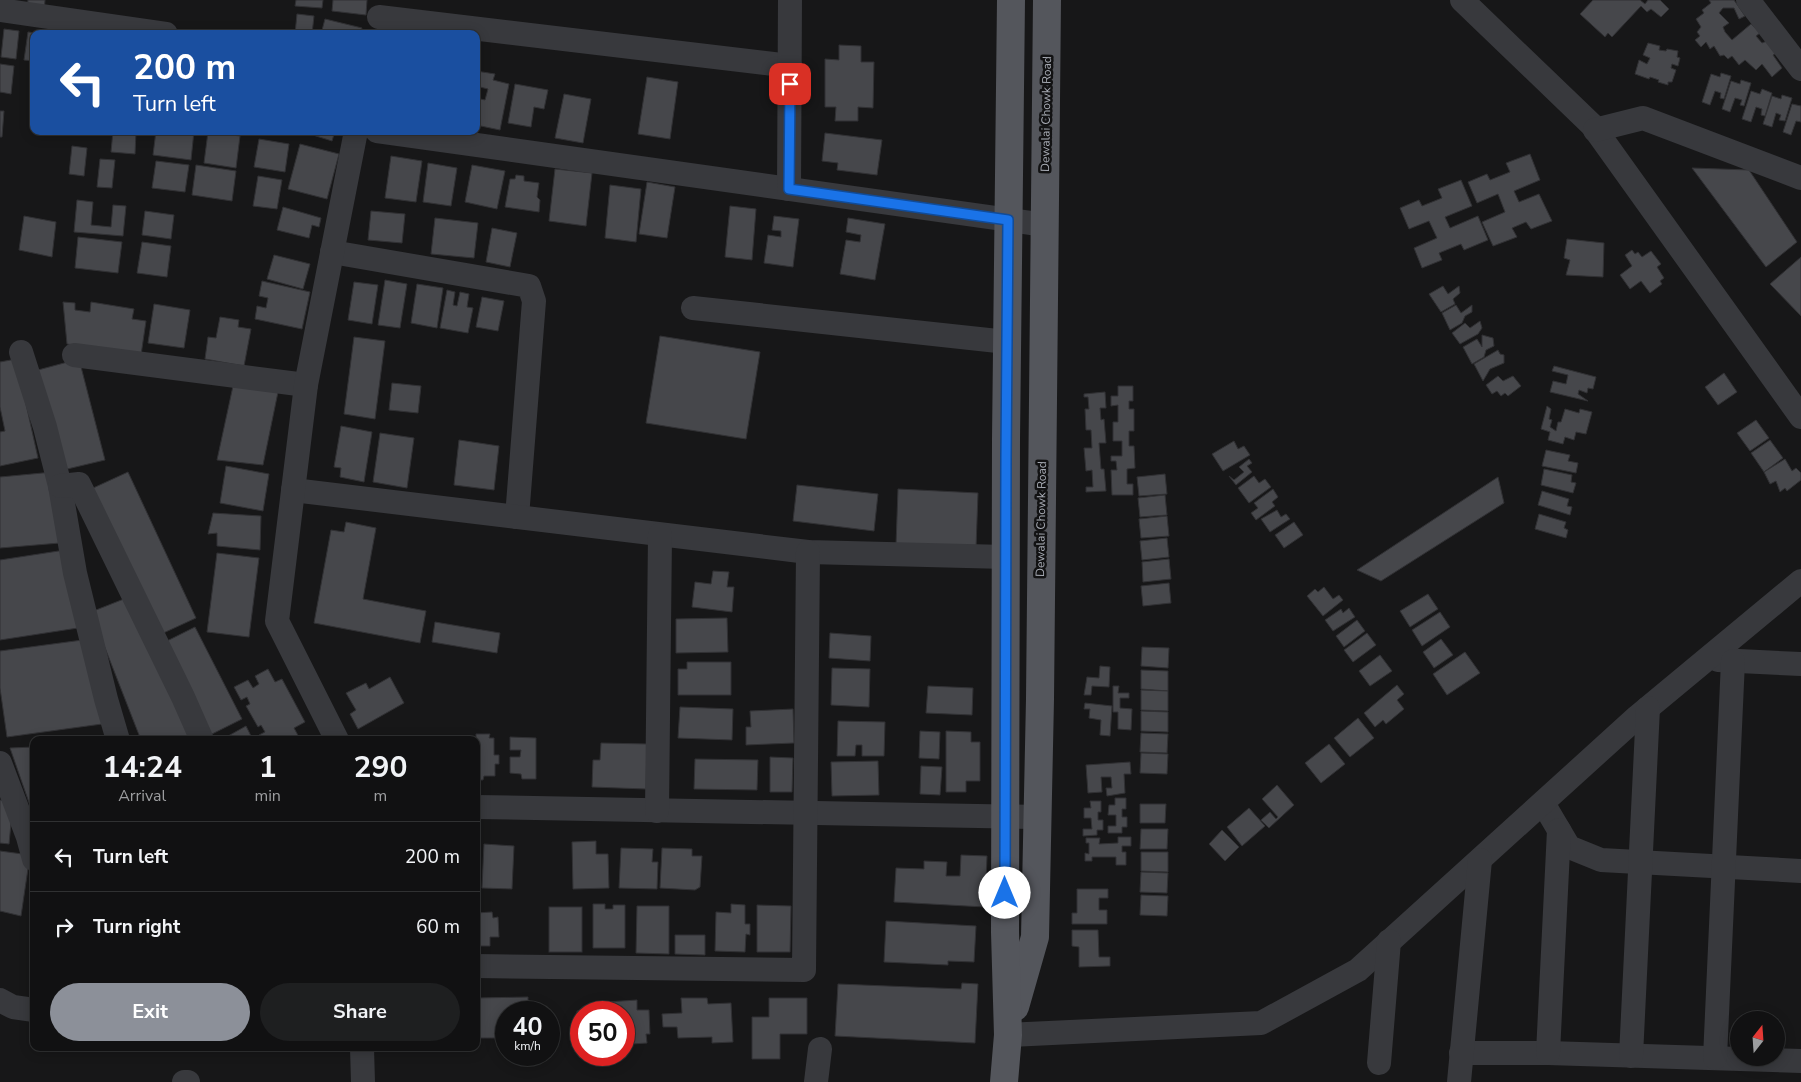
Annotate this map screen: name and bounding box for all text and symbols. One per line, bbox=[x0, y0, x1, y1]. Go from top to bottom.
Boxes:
text: 200 m bbox=[133, 44, 236, 91]
icon: left bbox=[50, 50, 115, 115]
street label: Dewalai Chowk Road bbox=[1037, 56, 1055, 172]
pin bbox=[769, 63, 811, 105]
icon: arrive bbox=[776, 70, 804, 98]
text: Turn left bbox=[133, 89, 216, 119]
street label: Dewalai Chowk Road bbox=[1032, 461, 1050, 577]
text: 14:24 bbox=[103, 747, 182, 788]
text: 1 bbox=[259, 747, 277, 788]
text: 290 bbox=[353, 747, 407, 788]
text: Arrival bbox=[118, 785, 166, 807]
text: min bbox=[254, 785, 281, 807]
text: m bbox=[374, 785, 387, 807]
icon: left bbox=[50, 843, 78, 871]
text: Turn left bbox=[93, 844, 168, 870]
text: 200 m bbox=[405, 844, 460, 870]
position arrow bbox=[978, 866, 1030, 918]
icon: right bbox=[50, 913, 78, 941]
text: Turn right bbox=[93, 914, 180, 940]
text: 60 m bbox=[416, 914, 460, 940]
button: Exit bbox=[50, 983, 250, 1041]
button: Share bbox=[260, 983, 460, 1041]
speed limit sign: 50 bbox=[570, 1001, 635, 1066]
text: 40 bbox=[512, 1010, 543, 1044]
north arrow bbox=[1730, 1011, 1785, 1066]
map controls bbox=[1730, 1011, 1785, 1066]
text: km/h bbox=[514, 1038, 541, 1054]

